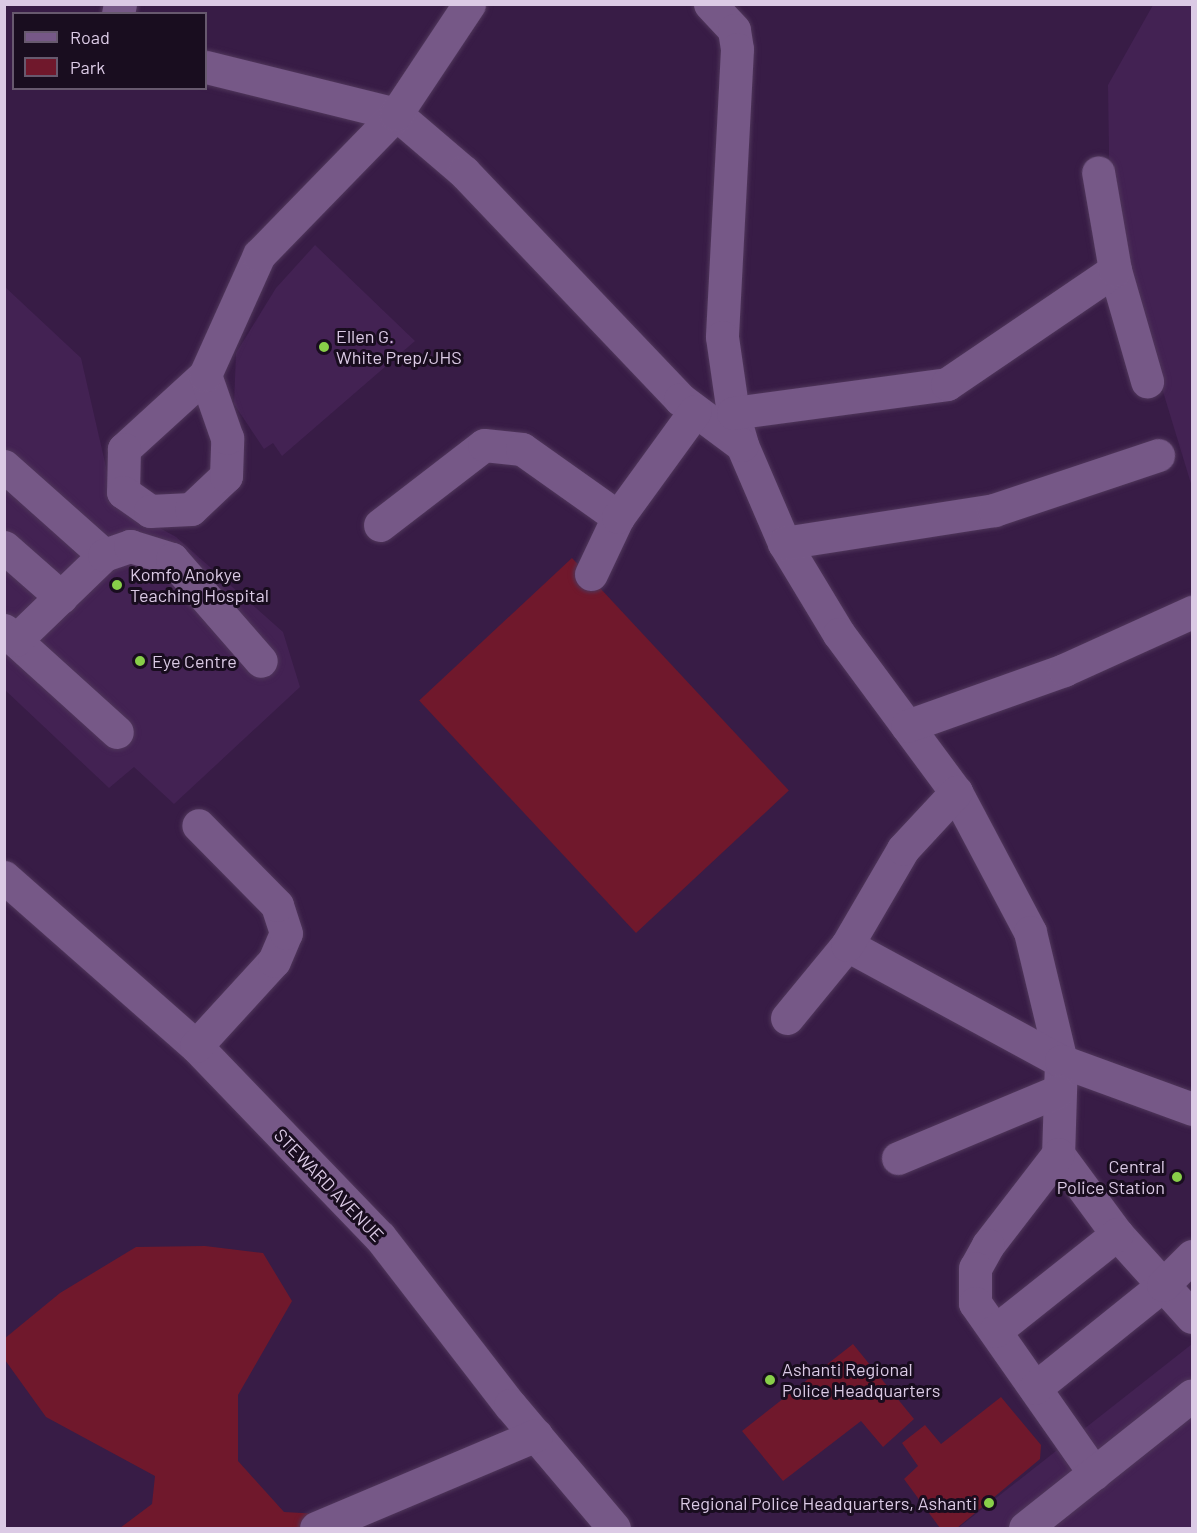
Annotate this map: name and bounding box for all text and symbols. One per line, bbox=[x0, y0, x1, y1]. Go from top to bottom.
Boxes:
legend bbox=[12, 12, 207, 90]
text: Road bbox=[70, 26, 110, 48]
text: Park bbox=[70, 56, 105, 78]
place label: Ellen G. White Prep/JHS bbox=[336, 326, 462, 368]
marker: Ellen G. White Prep/JHS bbox=[317, 340, 331, 354]
place label: Komfo Anokye Teaching Hospital bbox=[130, 564, 269, 606]
marker: Komfo Anokye Teaching Hospital bbox=[108, 576, 126, 594]
place label: Eye Centre bbox=[152, 650, 237, 672]
marker: Eye Centre bbox=[133, 654, 147, 668]
street label: STEWARD AVENUE bbox=[270, 1124, 388, 1246]
place label: Central Police Station bbox=[1057, 1156, 1165, 1198]
marker: Central Police Station bbox=[1170, 1170, 1184, 1184]
place label: Ashanti Regional Police Headquarters bbox=[782, 1359, 940, 1402]
marker: Ashanti Regional Police Headquarters bbox=[763, 1373, 777, 1387]
place label: Regional Police Headquarters, Ashanti bbox=[680, 1492, 977, 1514]
marker: Regional Police Headquarters, Ashanti bbox=[982, 1496, 996, 1510]

